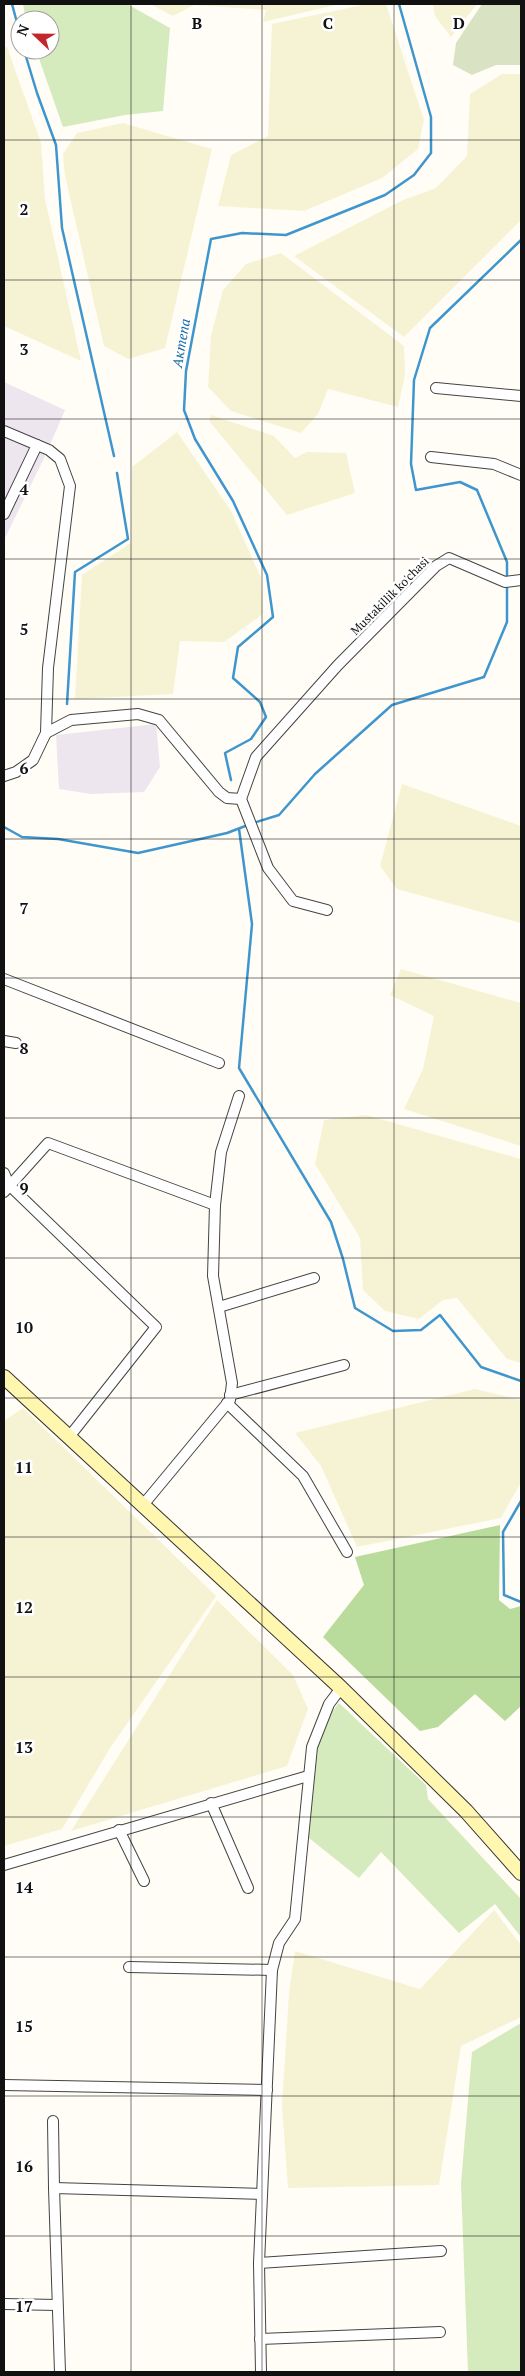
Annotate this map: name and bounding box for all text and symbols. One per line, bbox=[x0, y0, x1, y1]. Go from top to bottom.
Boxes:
north arrow bbox=[10, 10, 60, 60]
text: B bbox=[192, 12, 202, 34]
text: C bbox=[323, 12, 333, 34]
text: D bbox=[453, 12, 465, 34]
text: N bbox=[12, 21, 33, 38]
text: 2 bbox=[19, 198, 29, 220]
water label: Актепа bbox=[167, 317, 194, 370]
text: 3 bbox=[19, 338, 29, 360]
text: 4 bbox=[19, 478, 29, 500]
street label: Mustakillik ko'chasi bbox=[347, 553, 432, 638]
text: 5 bbox=[19, 618, 29, 640]
text: 6 bbox=[19, 757, 29, 779]
text: 7 bbox=[19, 897, 29, 919]
text: 8 bbox=[19, 1037, 29, 1059]
text: 9 bbox=[19, 1177, 29, 1199]
text: 10 bbox=[15, 1316, 33, 1338]
text: 11 bbox=[15, 1456, 33, 1478]
text: 12 bbox=[15, 1596, 33, 1618]
text: 13 bbox=[15, 1736, 33, 1758]
text: 14 bbox=[15, 1876, 33, 1898]
text: 15 bbox=[15, 2015, 33, 2037]
text: 16 bbox=[15, 2155, 33, 2177]
text: 17 bbox=[15, 2295, 33, 2317]

